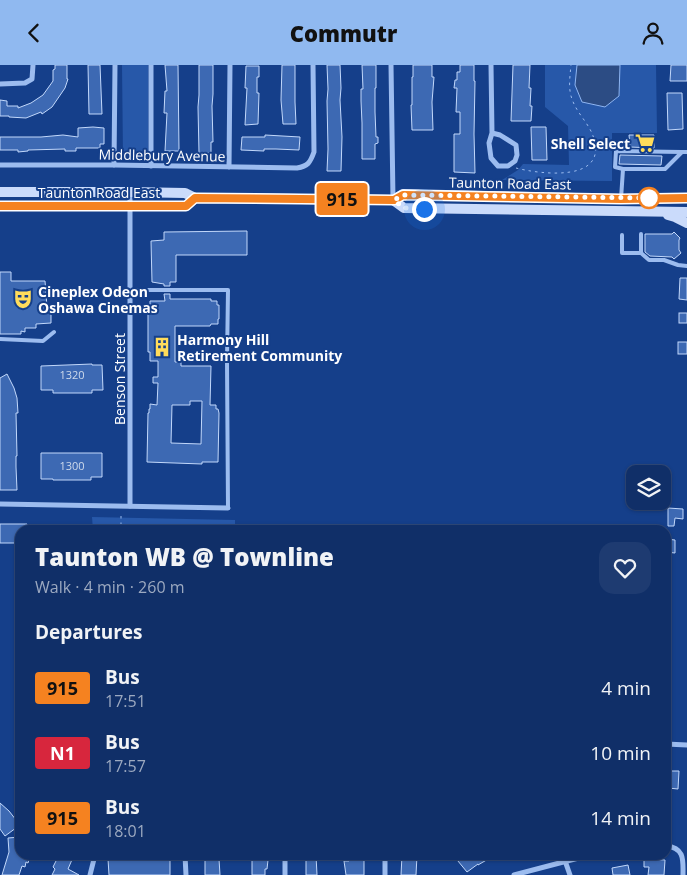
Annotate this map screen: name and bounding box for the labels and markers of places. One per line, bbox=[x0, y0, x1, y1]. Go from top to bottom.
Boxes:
supermarket icon: Shell Select bbox=[634, 132, 656, 154]
place label: Shell Select bbox=[551, 134, 630, 153]
unlabelled marker bbox=[638, 187, 660, 209]
place label: Cineplex Odeon Oshawa Cinemas bbox=[38, 282, 158, 317]
theatre icon: Cineplex Odeon Oshawa Cinemas bbox=[12, 288, 34, 310]
place label: Harmony Hill Retirement Community bbox=[177, 330, 342, 365]
building icon: Harmony Hill Retirement Community bbox=[151, 336, 173, 358]

